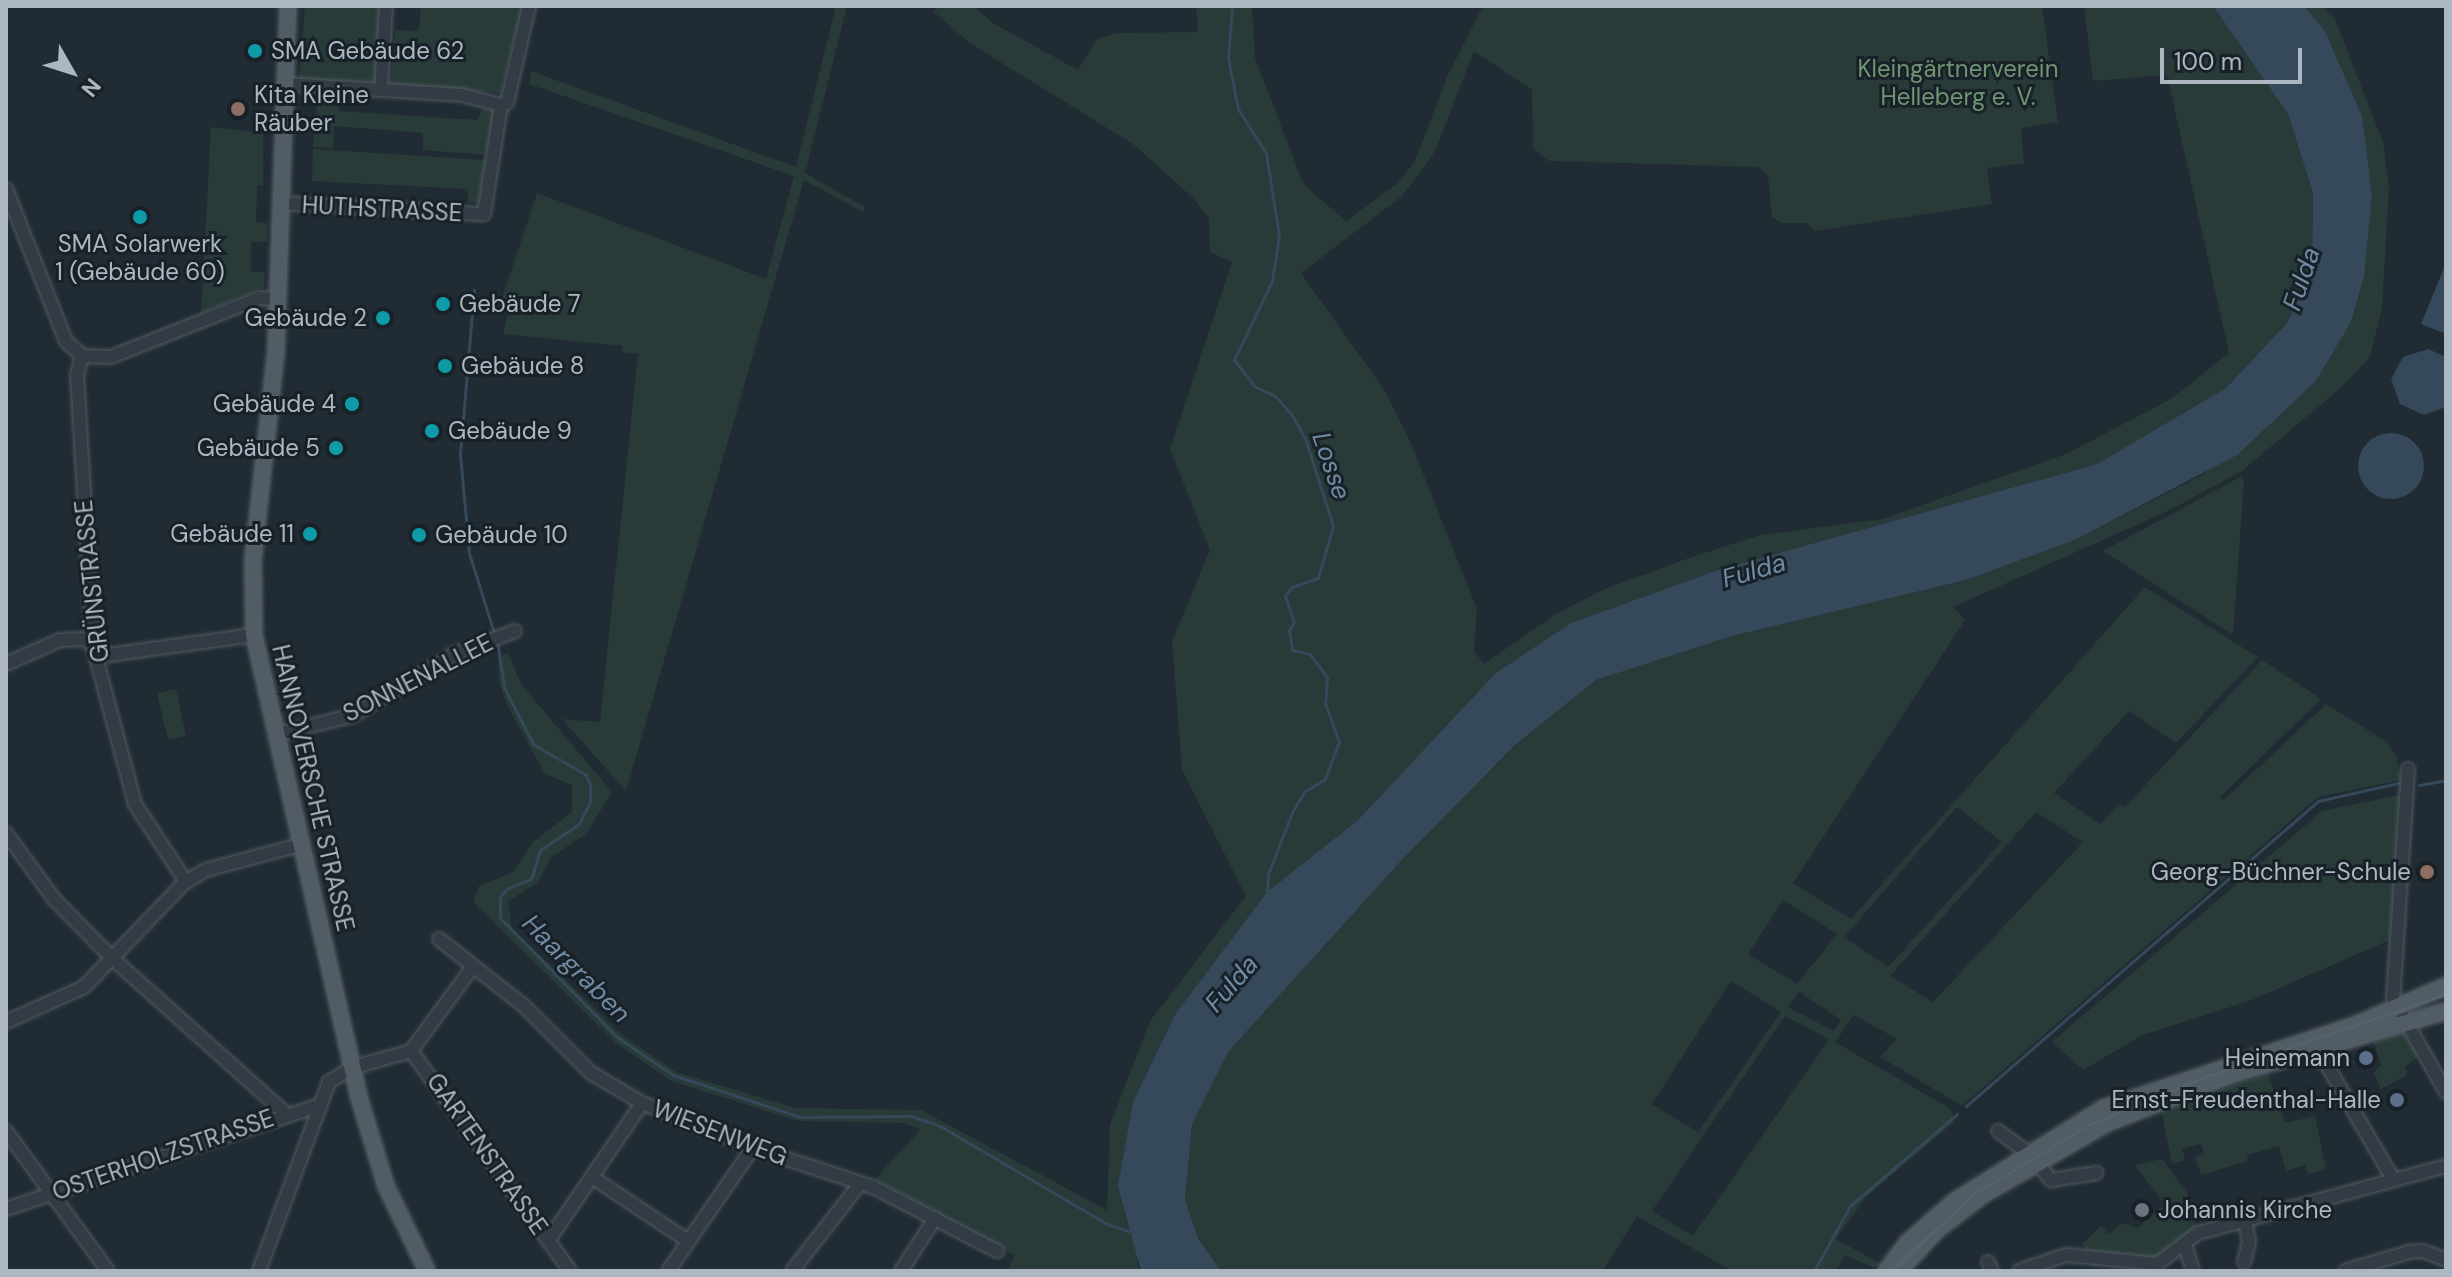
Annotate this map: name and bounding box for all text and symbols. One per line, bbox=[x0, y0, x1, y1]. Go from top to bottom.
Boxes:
north arrow bbox=[32, 32, 112, 112]
scale bar bbox=[2164, 32, 2306, 82]
place label: SMA Gebäude 62 bbox=[271, 37, 464, 65]
marker: SMA Gebäude 62 bbox=[246, 42, 264, 60]
text: 100 m bbox=[2174, 46, 2242, 77]
park label: Kleingärtnerverein Helleberg e. V. bbox=[1858, 55, 2058, 111]
text: N bbox=[75, 72, 107, 103]
place label: Kita Kleine Räuber bbox=[254, 81, 369, 137]
marker: Kita Kleine Räuber bbox=[229, 100, 247, 118]
street label: HUTHSTRASSE bbox=[301, 190, 463, 228]
marker: SMA Solarwerk 1 (Gebäude 60) bbox=[131, 208, 149, 226]
place label: SMA Solarwerk 1 (Gebäude 60) bbox=[55, 230, 225, 286]
water label: Fulda bbox=[2277, 243, 2327, 315]
place label: Gebäude 7 bbox=[459, 290, 581, 318]
marker: Gebäude 7 bbox=[434, 295, 452, 313]
place label: Gebäude 2 bbox=[244, 304, 367, 332]
marker: Gebäude 2 bbox=[374, 309, 392, 327]
place label: Gebäude 8 bbox=[461, 352, 584, 380]
marker: Gebäude 8 bbox=[436, 357, 454, 375]
place label: Gebäude 4 bbox=[213, 390, 336, 418]
marker: Gebäude 4 bbox=[343, 395, 361, 413]
place label: Gebäude 9 bbox=[448, 417, 572, 445]
marker: Gebäude 9 bbox=[423, 422, 441, 440]
water label: Losse bbox=[1305, 428, 1357, 504]
place label: Gebäude 5 bbox=[197, 434, 320, 462]
marker: Gebäude 5 bbox=[327, 439, 345, 457]
street label: GRÜNSTRASSE bbox=[69, 498, 115, 664]
place label: Gebäude 11 bbox=[170, 520, 294, 548]
place label: Gebäude 10 bbox=[435, 521, 568, 549]
marker: Gebäude 11 bbox=[301, 525, 319, 543]
marker: Gebäude 10 bbox=[410, 526, 428, 544]
water label: Fulda bbox=[1718, 547, 1790, 595]
street label: SONNENALLEE bbox=[338, 628, 498, 728]
street label: HANNOVERSCHE STRASSE bbox=[266, 642, 360, 934]
place label: Georg-Büchner-Schule bbox=[2151, 858, 2411, 886]
marker: Georg-Büchner-Schule bbox=[2418, 863, 2436, 881]
water label: Haargraben bbox=[515, 908, 637, 1030]
water label: Fulda bbox=[1199, 949, 1265, 1019]
place label: Heinemann bbox=[2225, 1044, 2350, 1072]
marker: Heinemann bbox=[2357, 1049, 2375, 1067]
street label: GARTENSTRASSE bbox=[421, 1068, 553, 1240]
place label: Ernst-Freudenthal-Halle bbox=[2111, 1086, 2381, 1114]
marker: Ernst-Freudenthal-Halle bbox=[2388, 1091, 2406, 1109]
street label: WIESENWEG bbox=[649, 1094, 791, 1172]
street label: OSTERHOLZSTRASSE bbox=[48, 1104, 278, 1206]
place label: Johannis Kirche bbox=[2158, 1196, 2332, 1224]
marker: Johannis Kirche bbox=[2133, 1201, 2151, 1219]

